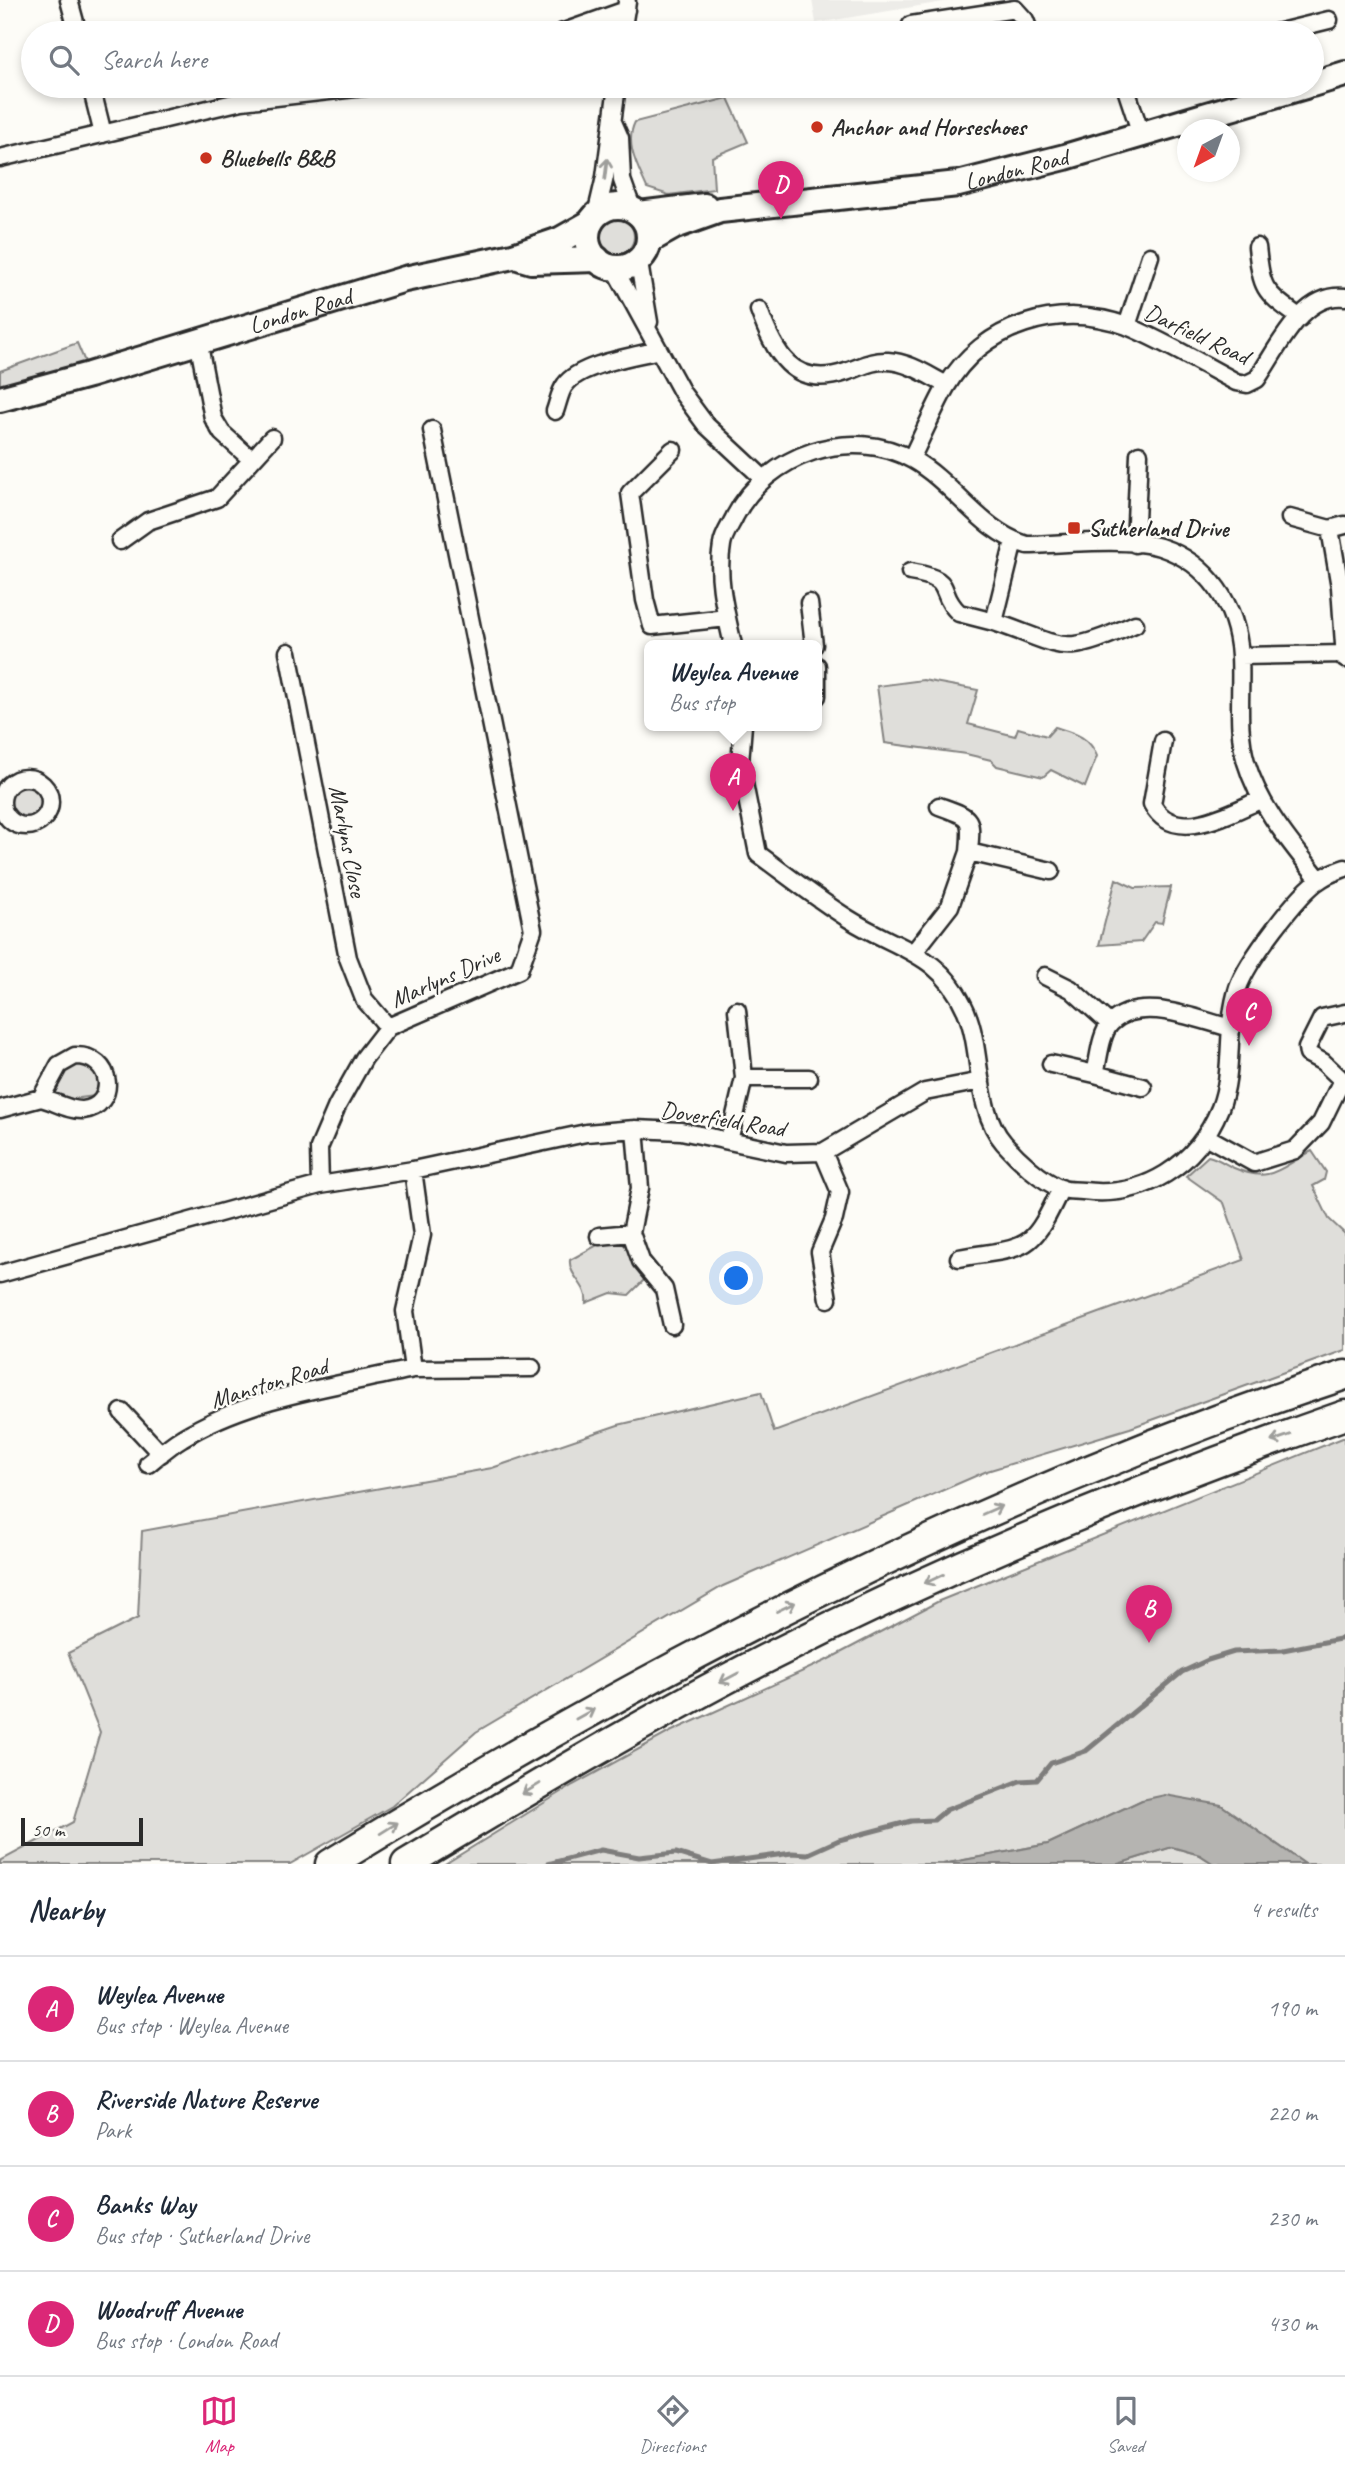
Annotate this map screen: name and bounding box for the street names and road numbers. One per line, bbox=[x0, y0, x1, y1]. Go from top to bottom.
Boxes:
street label: London Road bbox=[962, 141, 1074, 197]
street label: London Road bbox=[246, 280, 358, 340]
street label: Darfield Road bbox=[1140, 297, 1257, 373]
street label: Marlyns Close bbox=[322, 783, 374, 902]
street label: Marlyns Drive bbox=[386, 939, 506, 1014]
street label: Doverfield Road bbox=[659, 1094, 791, 1144]
street label: Manston Road bbox=[207, 1350, 335, 1415]

